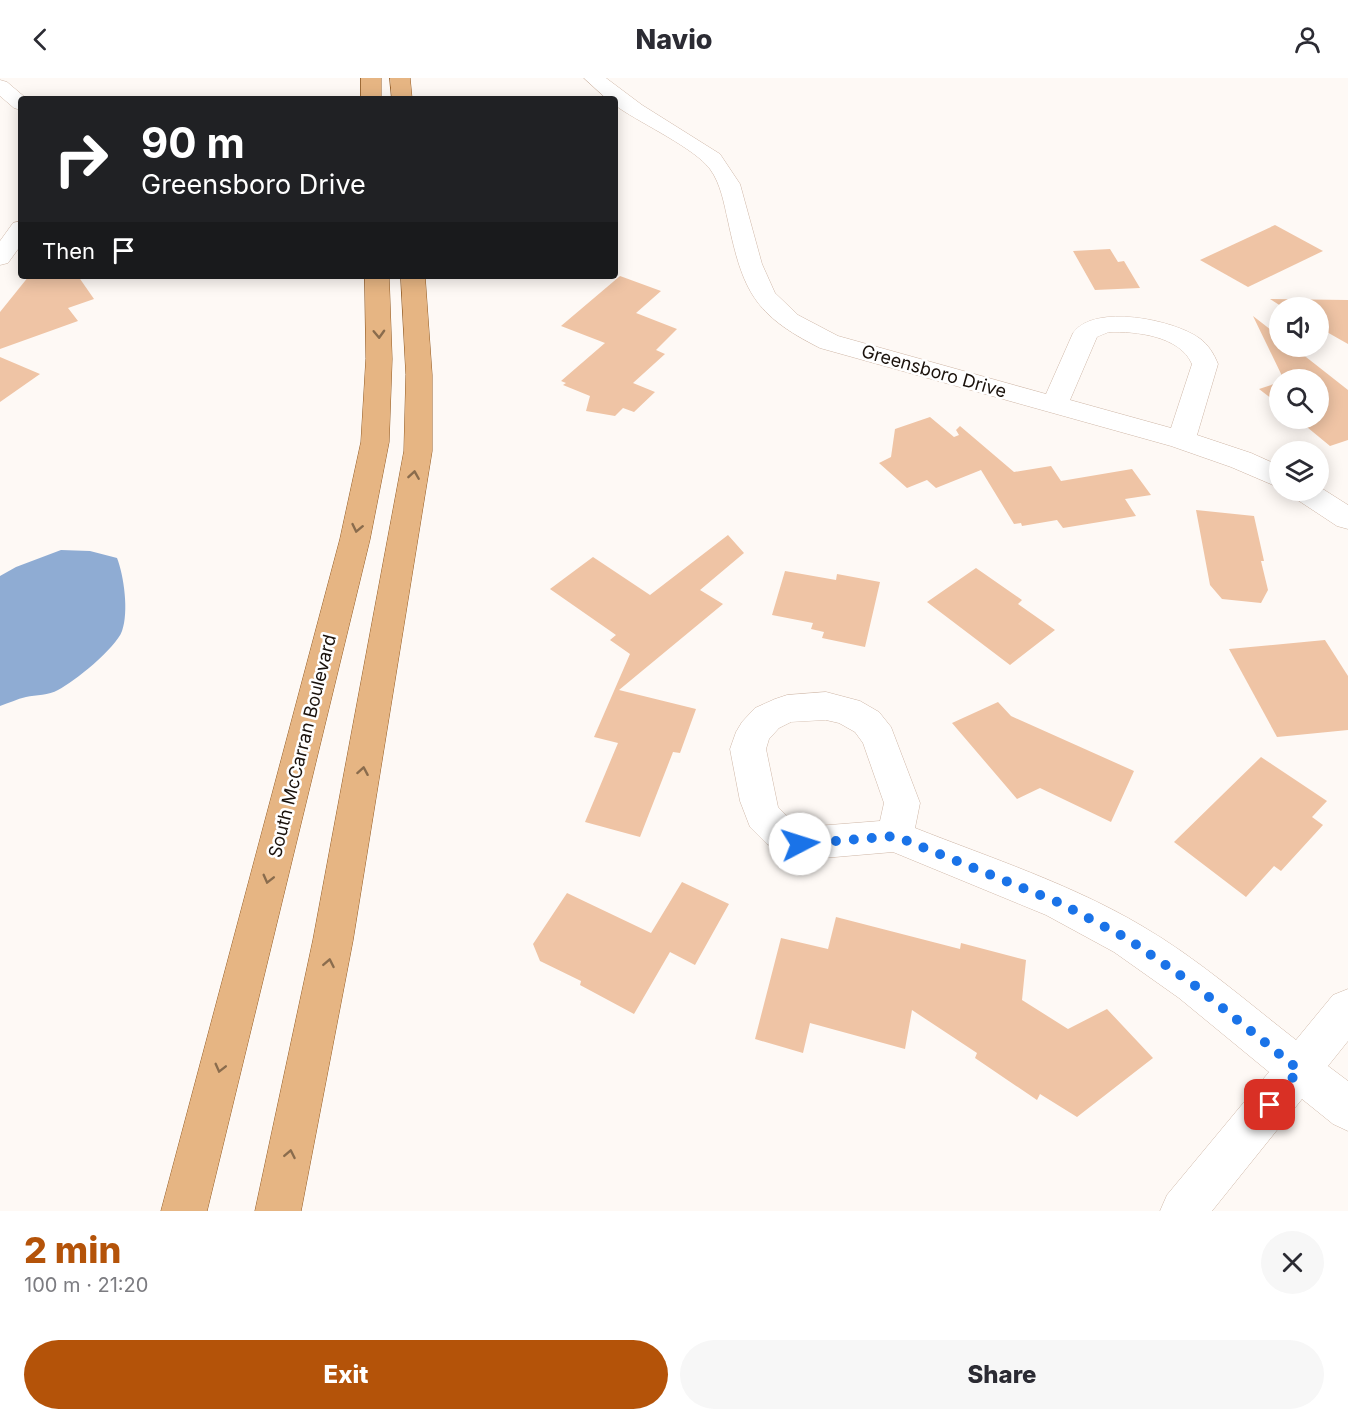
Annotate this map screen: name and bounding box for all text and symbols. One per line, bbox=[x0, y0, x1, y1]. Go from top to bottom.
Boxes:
icon: back bbox=[24, 23, 57, 56]
text: Navio bbox=[635, 23, 713, 56]
icon: person bbox=[1291, 23, 1324, 56]
text: 90 m bbox=[141, 117, 245, 168]
icon: right bbox=[42, 120, 120, 198]
text: Greensboro Drive bbox=[141, 168, 366, 201]
icon: arrive bbox=[107, 234, 140, 267]
text: Then bbox=[42, 238, 95, 264]
map controls bbox=[1269, 297, 1329, 501]
button: sound bbox=[1269, 297, 1329, 357]
one-way arrow bbox=[372, 330, 385, 339]
street label: Greensboro Drive bbox=[859, 340, 1009, 402]
button: search bbox=[1269, 369, 1329, 429]
button: layers bbox=[1269, 441, 1329, 501]
one-way arrow bbox=[407, 470, 420, 480]
one-way arrow bbox=[351, 522, 364, 532]
street label: South McCarran Boulevard bbox=[264, 632, 340, 860]
one-way arrow bbox=[356, 766, 369, 776]
position arrow bbox=[768, 812, 832, 876]
one-way arrow bbox=[263, 874, 276, 884]
one-way arrow bbox=[322, 958, 335, 968]
one-way arrow bbox=[215, 1063, 228, 1073]
pin bbox=[1244, 1079, 1295, 1130]
icon: arrive bbox=[1253, 1088, 1286, 1121]
one-way arrow bbox=[283, 1149, 296, 1159]
text: 2 min bbox=[24, 1228, 121, 1272]
button: close bbox=[1261, 1231, 1324, 1294]
text: 100 m · 21:20 bbox=[24, 1273, 148, 1297]
button: Exit bbox=[24, 1340, 668, 1409]
button: Share bbox=[680, 1340, 1324, 1409]

